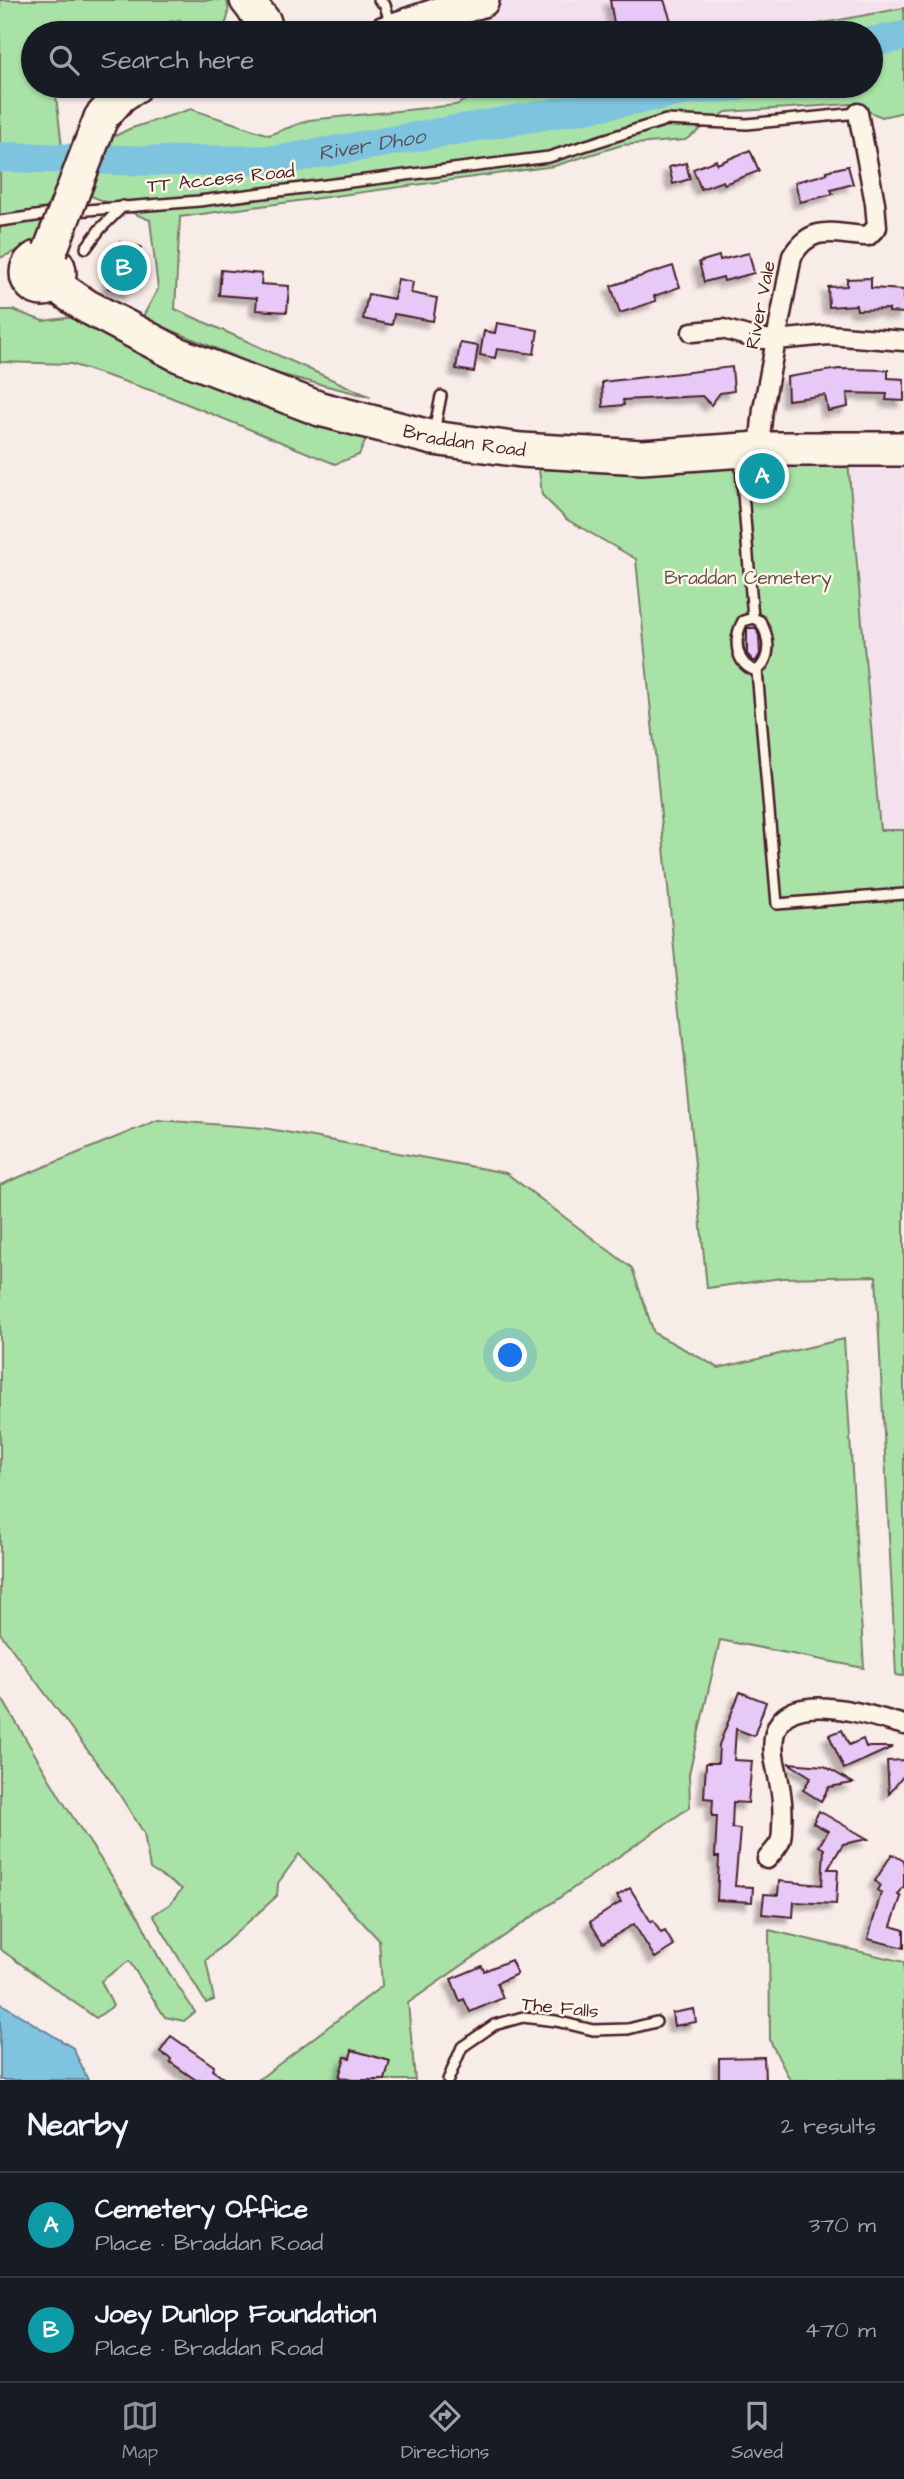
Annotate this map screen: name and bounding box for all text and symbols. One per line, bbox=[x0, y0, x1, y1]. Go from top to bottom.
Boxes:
search box bbox=[21, 21, 883, 98]
icon: search bbox=[45, 41, 83, 79]
text: Search here bbox=[101, 42, 254, 78]
water label: River Dhoo bbox=[316, 121, 430, 168]
street label: TT Access Road bbox=[146, 158, 296, 200]
pin: B bbox=[101, 242, 147, 294]
street label: River Vale bbox=[739, 258, 783, 352]
street label: Braddan Road bbox=[400, 417, 527, 464]
pin: A bbox=[739, 450, 785, 502]
park label: Braddan Cemetery bbox=[664, 565, 832, 593]
your location bbox=[493, 1338, 527, 1372]
street label: The Falls bbox=[520, 1991, 600, 2025]
text: Nearby bbox=[28, 2105, 128, 2147]
text: 2 results bbox=[781, 2110, 876, 2142]
text: Cemetery Office bbox=[95, 2191, 308, 2227]
text: A bbox=[44, 2209, 58, 2241]
text: 370 m bbox=[809, 2209, 876, 2241]
text: Place · Braddan Road bbox=[95, 2227, 323, 2259]
text: Joey Dunlop Foundation bbox=[95, 2296, 376, 2332]
text: B bbox=[43, 2314, 59, 2346]
text: 470 m bbox=[805, 2314, 876, 2346]
text: Place · Braddan Road bbox=[95, 2332, 323, 2364]
tab: Map bbox=[121, 2397, 159, 2466]
tab: Directions bbox=[401, 2397, 489, 2466]
tab: Saved bbox=[731, 2397, 783, 2466]

